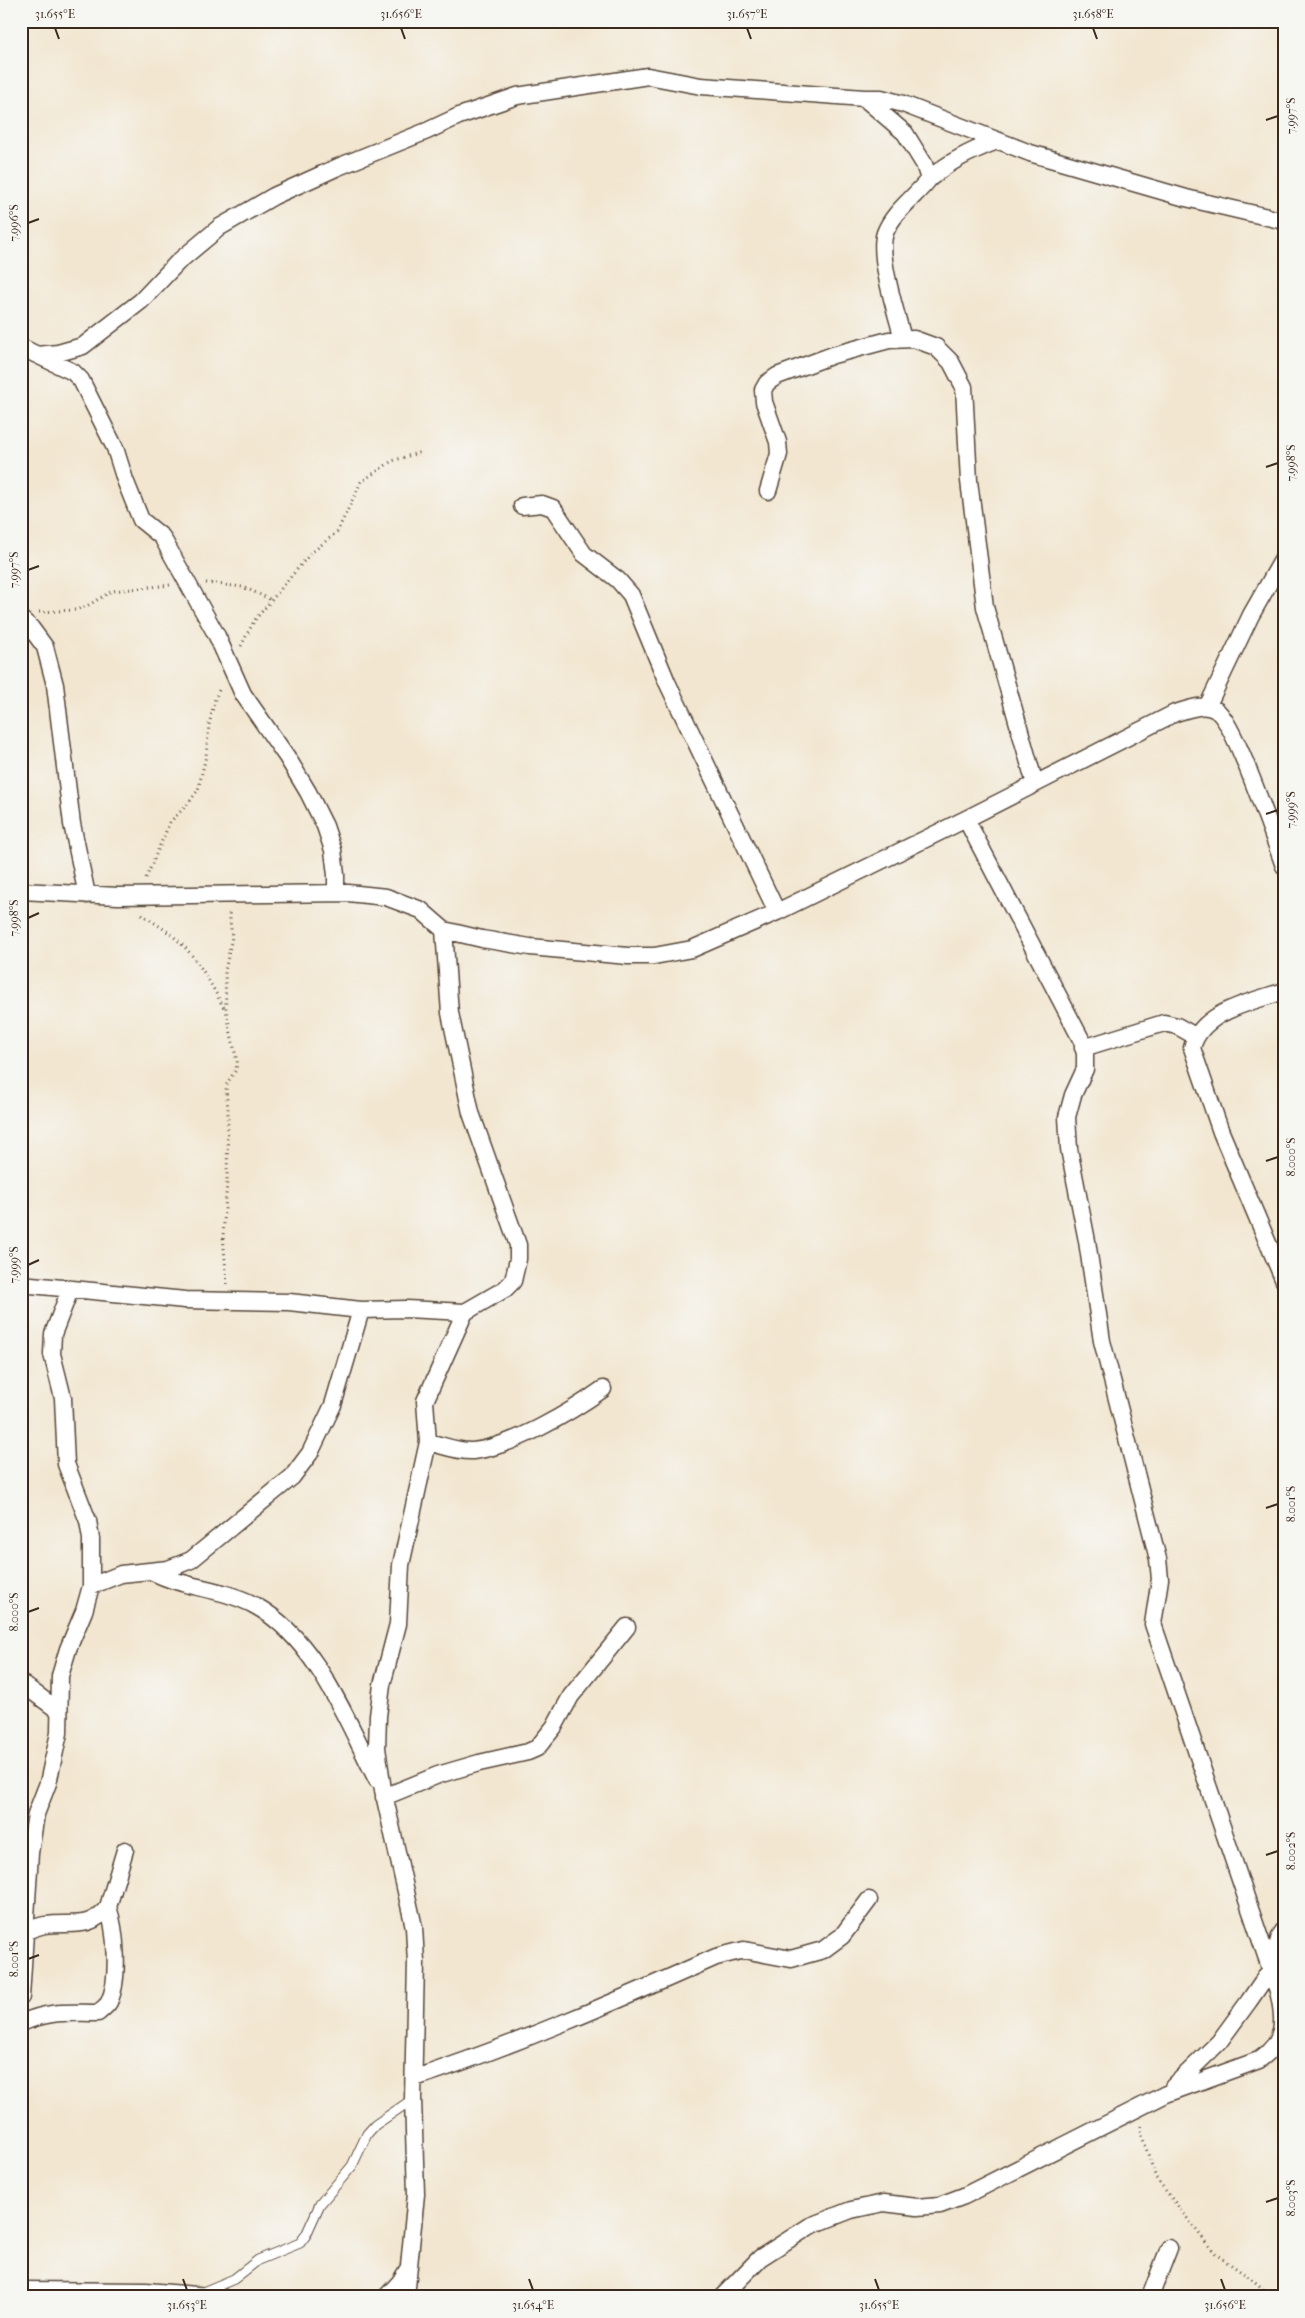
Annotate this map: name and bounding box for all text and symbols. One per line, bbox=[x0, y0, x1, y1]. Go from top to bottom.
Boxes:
text: 31.655°E bbox=[35, 7, 75, 21]
text: 31.656°E bbox=[380, 7, 422, 21]
text: 31.657°E bbox=[727, 7, 767, 21]
text: 31.658°E bbox=[1073, 7, 1113, 21]
text: 7.997°S bbox=[1284, 98, 1298, 134]
text: 7.996°S bbox=[7, 204, 21, 242]
text: 7.998°S bbox=[1284, 445, 1298, 481]
text: 7.997°S bbox=[7, 552, 21, 588]
text: 7.999°S bbox=[1284, 791, 1298, 829]
text: 7.998°S bbox=[7, 900, 21, 936]
text: 8.000°S bbox=[1284, 1138, 1298, 1176]
text: 7.999°S bbox=[7, 1246, 21, 1284]
text: 8.001°S bbox=[1284, 1486, 1298, 1522]
text: 8.000°S bbox=[7, 1593, 21, 1631]
text: 8.002°S bbox=[1284, 1832, 1298, 1870]
text: 8.001°S bbox=[7, 1941, 21, 1977]
text: 8.003°S bbox=[1284, 2179, 1298, 2217]
text: 31.653°E bbox=[167, 2298, 207, 2312]
text: 31.654°E bbox=[512, 2298, 554, 2312]
text: 31.655°E bbox=[859, 2298, 899, 2312]
text: 31.656°E bbox=[1204, 2298, 1246, 2312]

